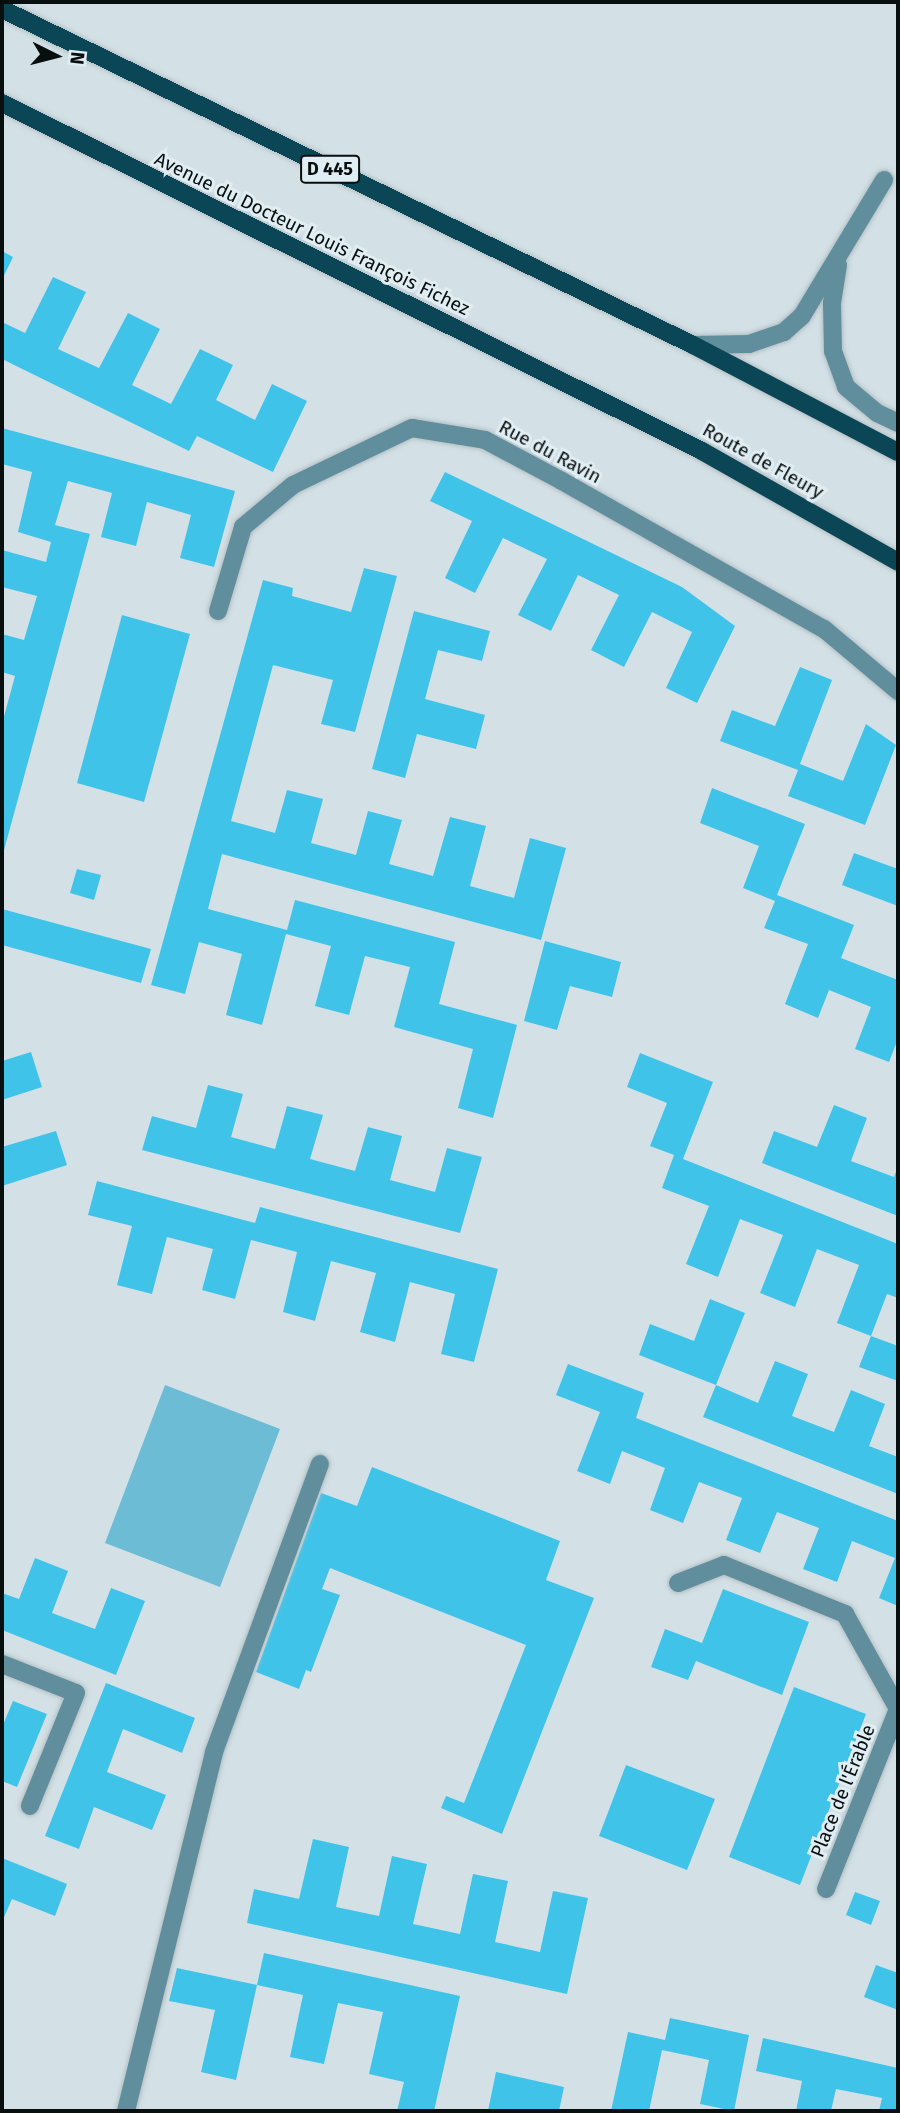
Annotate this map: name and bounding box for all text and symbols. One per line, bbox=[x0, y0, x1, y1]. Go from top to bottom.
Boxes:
north arrow bbox=[21, 21, 91, 91]
text: N bbox=[65, 51, 89, 66]
street label: Avenue du Docteur Louis François Fichez bbox=[151, 148, 473, 320]
road number: D 445 bbox=[298, 154, 362, 184]
street label: Rue du Ravin bbox=[495, 416, 605, 488]
street label: Route de Fleury bbox=[699, 418, 827, 504]
street label: Place de l'Érable bbox=[806, 1721, 880, 1861]

